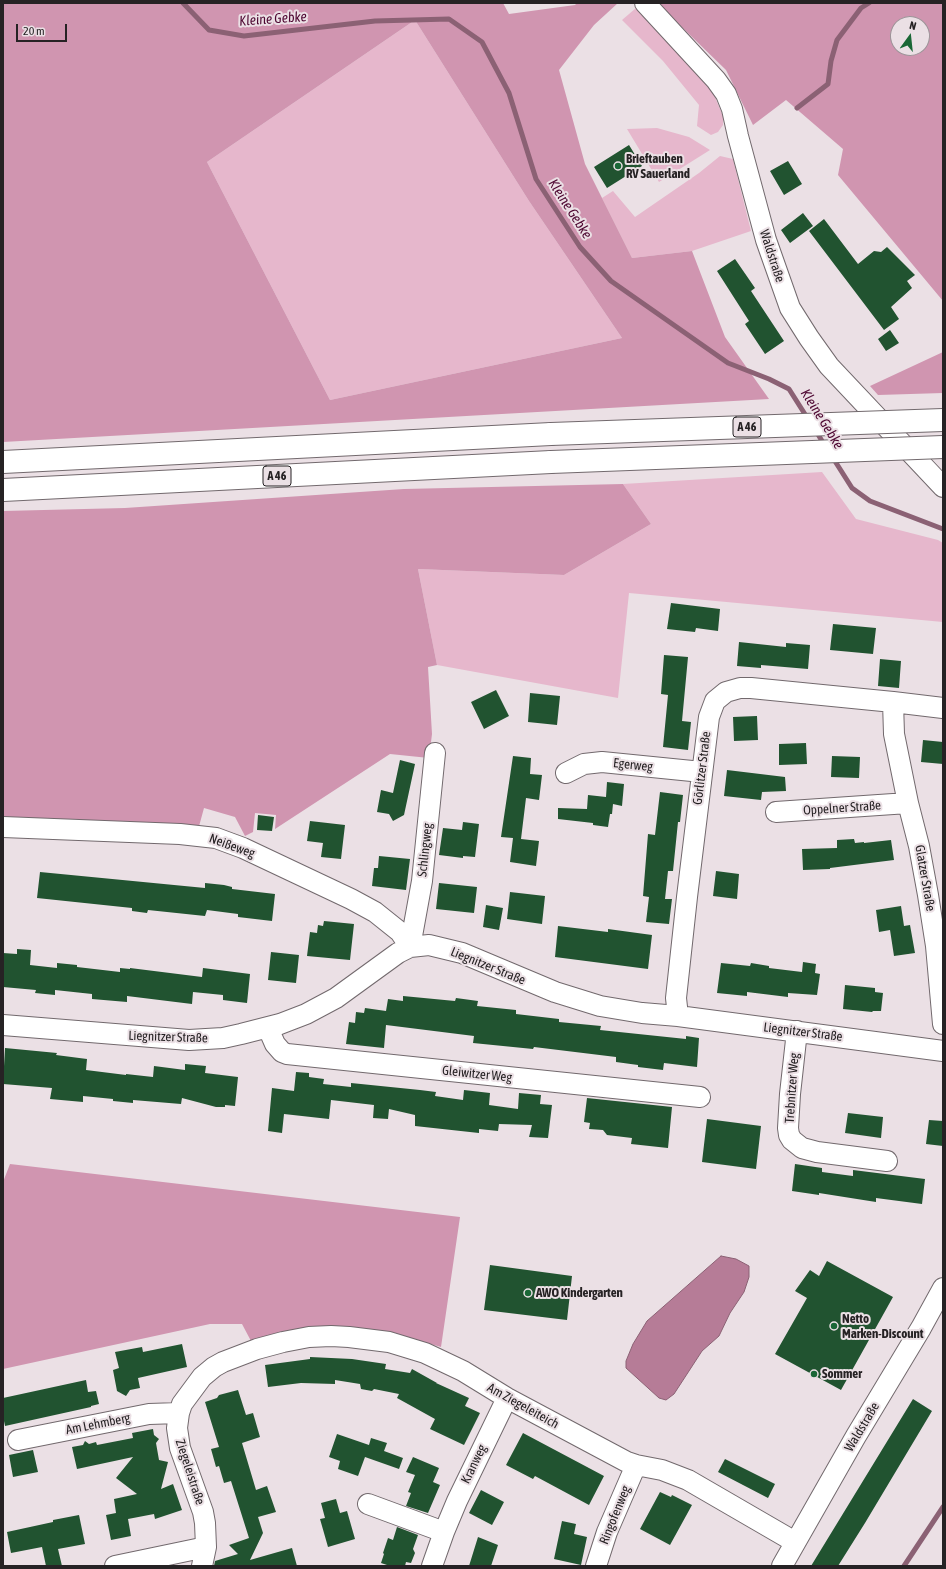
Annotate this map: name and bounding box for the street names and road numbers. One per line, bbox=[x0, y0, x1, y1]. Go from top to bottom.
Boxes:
street label: Waldstraße bbox=[756, 228, 788, 284]
road number: A 46 bbox=[733, 417, 761, 437]
road number: A 46 bbox=[263, 466, 291, 486]
street label: Görlitzer Straße bbox=[690, 730, 714, 806]
street label: Egerweg bbox=[612, 755, 654, 775]
street label: Oppelner Straße bbox=[803, 798, 881, 818]
street label: Schlingweg bbox=[414, 822, 436, 878]
street label: Neißeweg bbox=[207, 831, 257, 861]
street label: Glatzer Straße bbox=[911, 844, 939, 912]
street label: Liegnitzer Straße bbox=[448, 944, 528, 988]
street label: Liegnitzer Straße bbox=[763, 1019, 843, 1045]
street label: Liegnitzer Straße bbox=[128, 1028, 208, 1046]
street label: Trebnitzer Weg bbox=[782, 1052, 802, 1124]
street label: Gleiwitzer Weg bbox=[441, 1063, 513, 1085]
street label: Am Ziegeleiteich bbox=[485, 1380, 561, 1432]
street label: Waldstraße bbox=[841, 1400, 883, 1454]
street label: Am Lehmberg bbox=[65, 1410, 131, 1438]
street label: Ziegeleistraße bbox=[172, 1437, 208, 1507]
street label: Kranweg bbox=[458, 1442, 490, 1486]
street label: Ringofenweg bbox=[596, 1483, 634, 1547]

